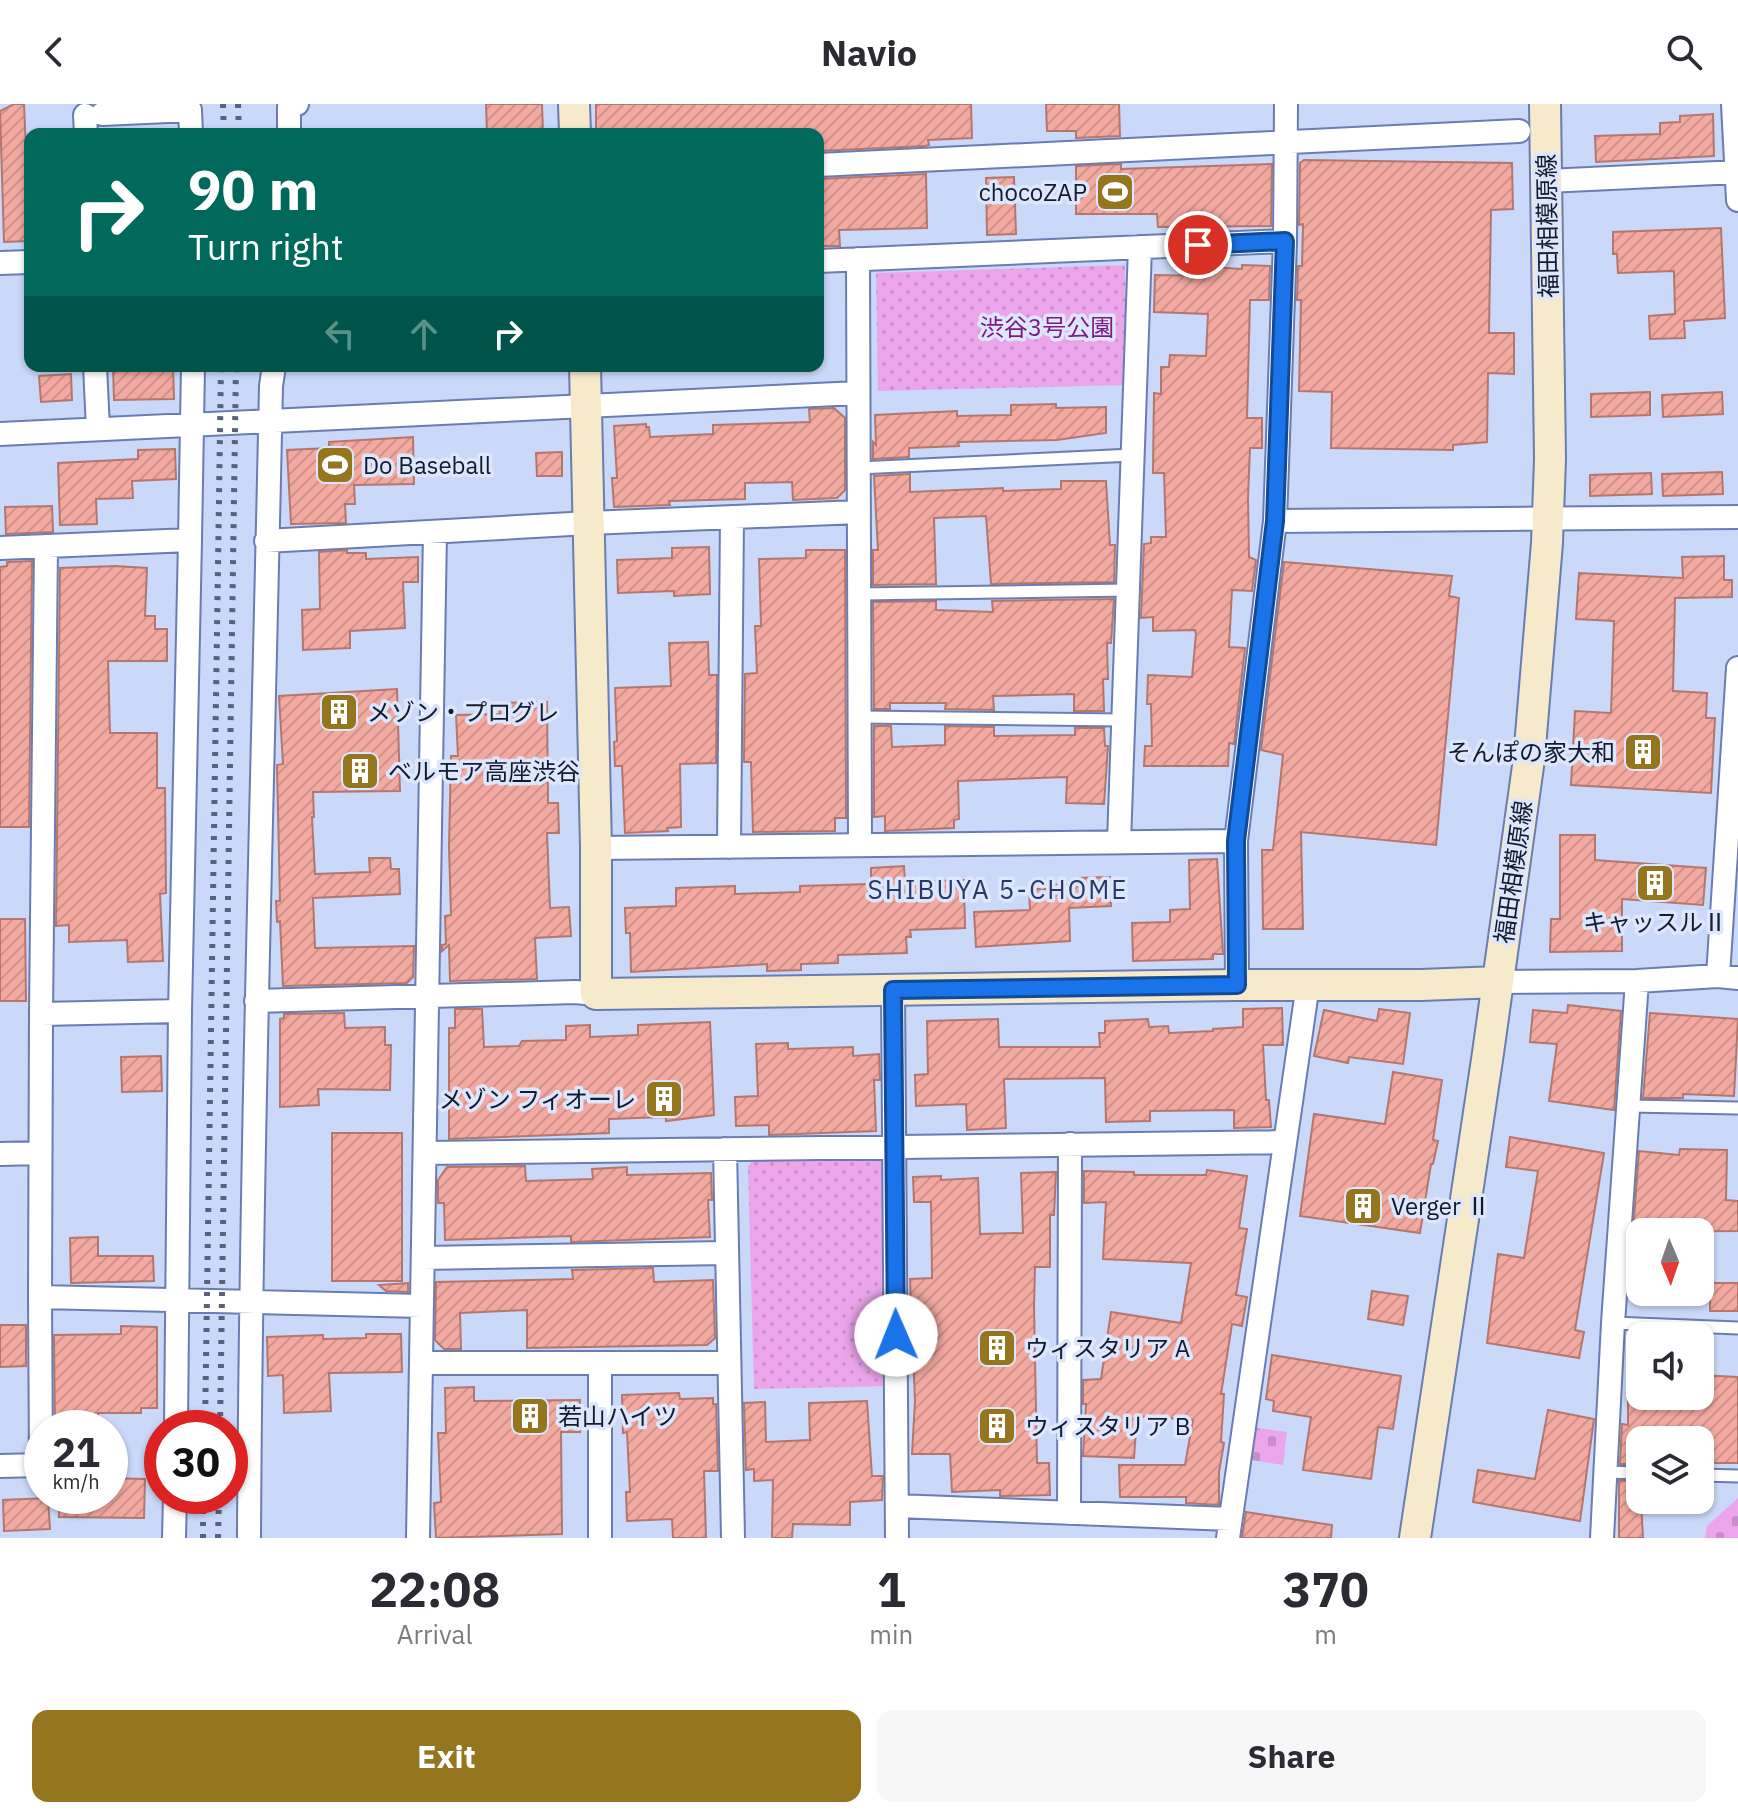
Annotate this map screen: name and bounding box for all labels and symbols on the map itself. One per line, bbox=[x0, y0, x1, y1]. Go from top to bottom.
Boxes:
street label: 福田相模原線 bbox=[1530, 154, 1564, 298]
sports icon: chocoZAP bbox=[1094, 171, 1136, 213]
place label: chocoZAP bbox=[979, 176, 1087, 208]
pin bbox=[1164, 211, 1232, 279]
park label: 渋谷3号公園 bbox=[980, 311, 1114, 343]
sports icon: Do Baseball bbox=[314, 444, 356, 486]
place label: Do Baseball bbox=[363, 449, 491, 481]
building icon: メゾン・プログレ bbox=[318, 691, 360, 733]
place label: メゾン・プログレ bbox=[367, 696, 559, 728]
building icon: そんぽの家大和 bbox=[1622, 731, 1664, 773]
place label: そんぽの家大和 bbox=[1447, 736, 1615, 768]
building icon: ベルモア高座渋谷 bbox=[339, 750, 381, 792]
place label: ベルモア高座渋谷 bbox=[388, 755, 580, 787]
street label: 福田相模原線 bbox=[1487, 798, 1539, 946]
building icon: キャッスルⅡ bbox=[1634, 862, 1676, 904]
district label: SHIBUYA 5-CHOME bbox=[868, 872, 1128, 906]
place label: キャッスルⅡ bbox=[1583, 906, 1727, 938]
building icon: メゾン フィオーレ bbox=[643, 1078, 685, 1120]
place label: メゾン フィオーレ bbox=[439, 1083, 636, 1115]
building icon: Verger Ⅱ bbox=[1342, 1185, 1384, 1227]
place label: Verger Ⅱ bbox=[1391, 1190, 1491, 1222]
north arrow bbox=[1626, 1218, 1714, 1306]
position arrow bbox=[854, 1293, 938, 1377]
building icon: ウィスタリア A bbox=[976, 1327, 1018, 1369]
place label: ウィスタリア A bbox=[1025, 1332, 1190, 1364]
building icon: 若山ハイツ bbox=[509, 1395, 551, 1437]
place label: 若山ハイツ bbox=[558, 1400, 678, 1432]
building icon: ウィスタリア B bbox=[976, 1405, 1018, 1447]
speed limit sign: 30 bbox=[144, 1410, 248, 1514]
place label: ウィスタリア B bbox=[1025, 1410, 1190, 1442]

